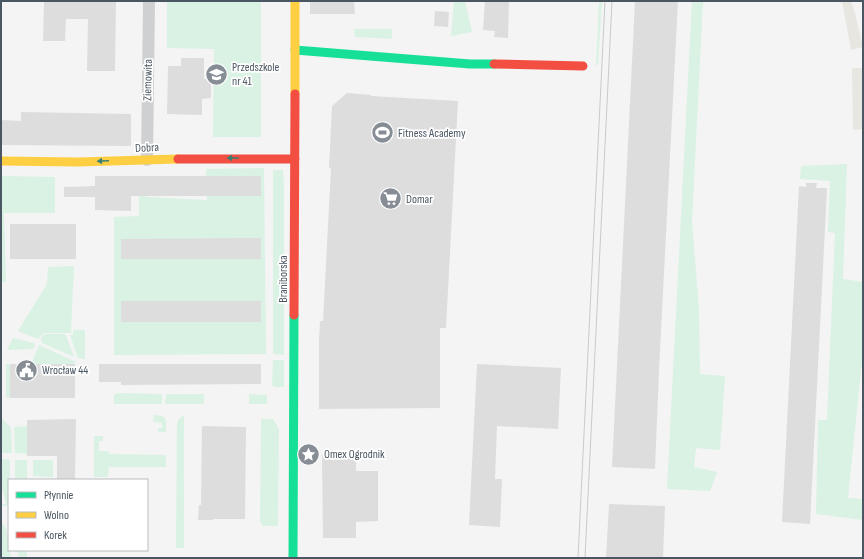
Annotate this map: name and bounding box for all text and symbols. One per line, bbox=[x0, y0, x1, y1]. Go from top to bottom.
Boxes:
street label: Ziemowita bbox=[140, 59, 156, 101]
place label: Przedszkole nr 41 bbox=[232, 60, 280, 89]
school or university icon: Przedszkole nr 41 bbox=[203, 61, 229, 87]
sports icon: Fitness Academy bbox=[370, 120, 396, 146]
place label: Fitness Academy bbox=[398, 126, 466, 141]
street label: Dobra bbox=[135, 140, 160, 156]
one-way arrow bbox=[226, 155, 239, 161]
one-way arrow bbox=[97, 158, 109, 165]
supermarket icon: Domar bbox=[378, 186, 404, 212]
place label: Domar bbox=[406, 192, 433, 207]
street label: Braniborska bbox=[276, 255, 291, 303]
public building icon: Wrocław 44 bbox=[14, 357, 40, 383]
place label: Wrocław 44 bbox=[42, 363, 88, 378]
place icon: Omex Ogrodnik bbox=[296, 441, 322, 467]
place label: Omex Ogrodnik bbox=[324, 447, 385, 462]
legend bbox=[8, 479, 148, 551]
text: Płynnie bbox=[44, 488, 74, 503]
text: Wolno bbox=[44, 508, 69, 523]
text: Korek bbox=[44, 528, 67, 543]

